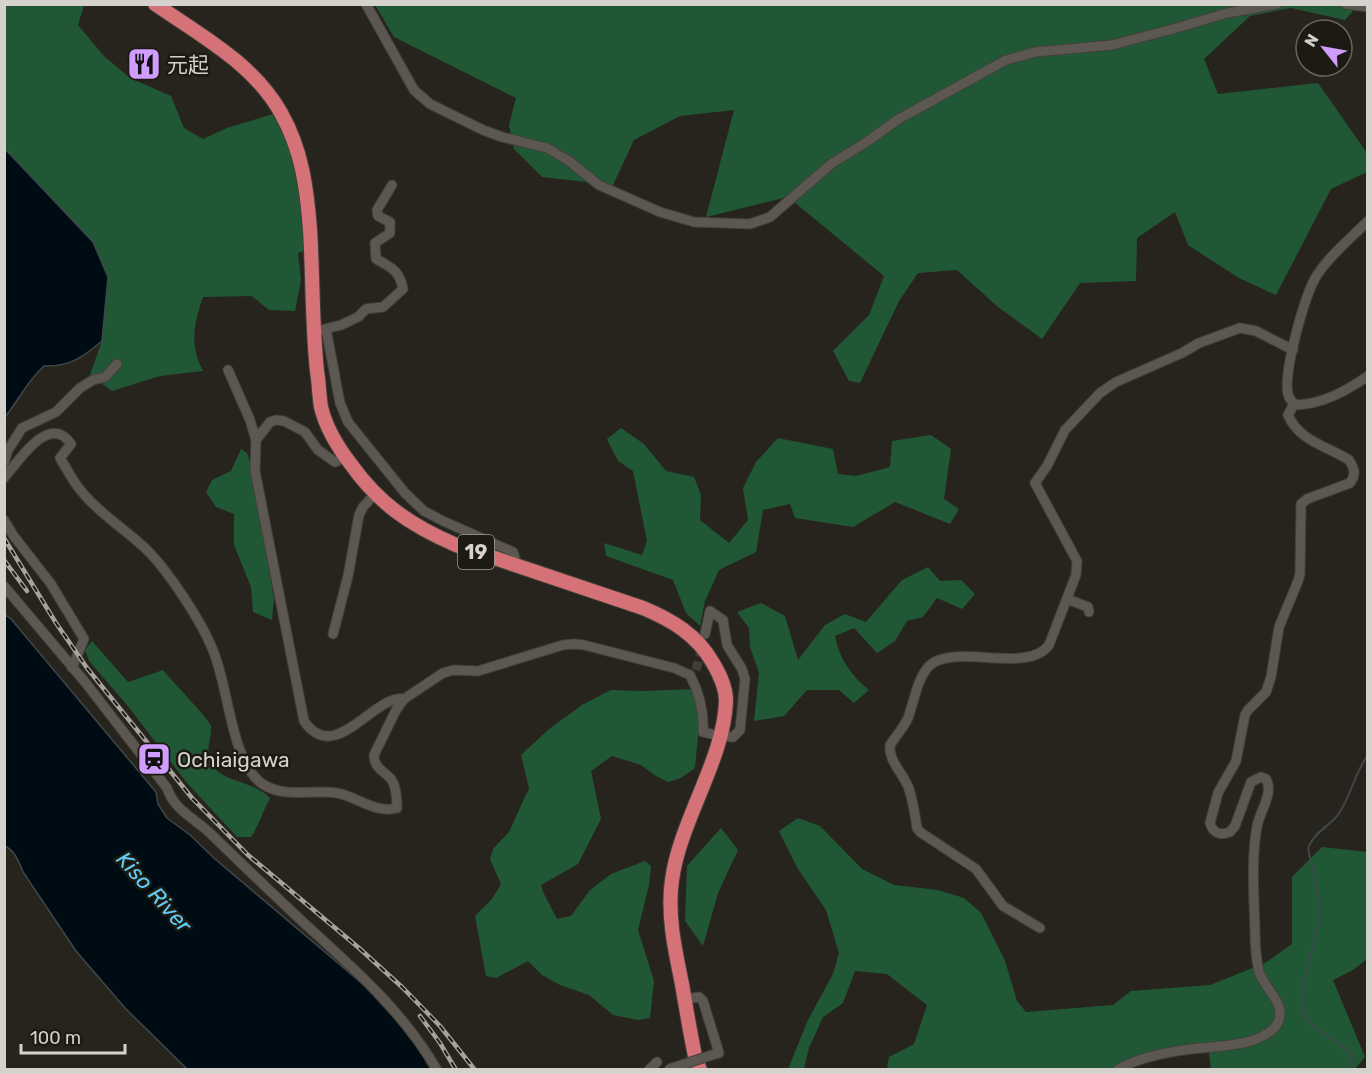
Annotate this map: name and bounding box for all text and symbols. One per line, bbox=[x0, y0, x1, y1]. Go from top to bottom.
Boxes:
north arrow bbox=[1294, 18, 1354, 78]
text: N bbox=[1300, 31, 1323, 50]
restaurant icon: 元起 bbox=[126, 46, 162, 82]
place label: 元起 bbox=[167, 52, 209, 77]
road number: 19 bbox=[458, 535, 494, 569]
station icon: Ochiaigawa bbox=[136, 741, 172, 777]
place label: Ochiaigawa bbox=[177, 747, 290, 772]
water label: Kiso River bbox=[111, 846, 198, 939]
scale bar bbox=[21, 1017, 124, 1055]
text: 100 m bbox=[30, 1027, 81, 1049]

